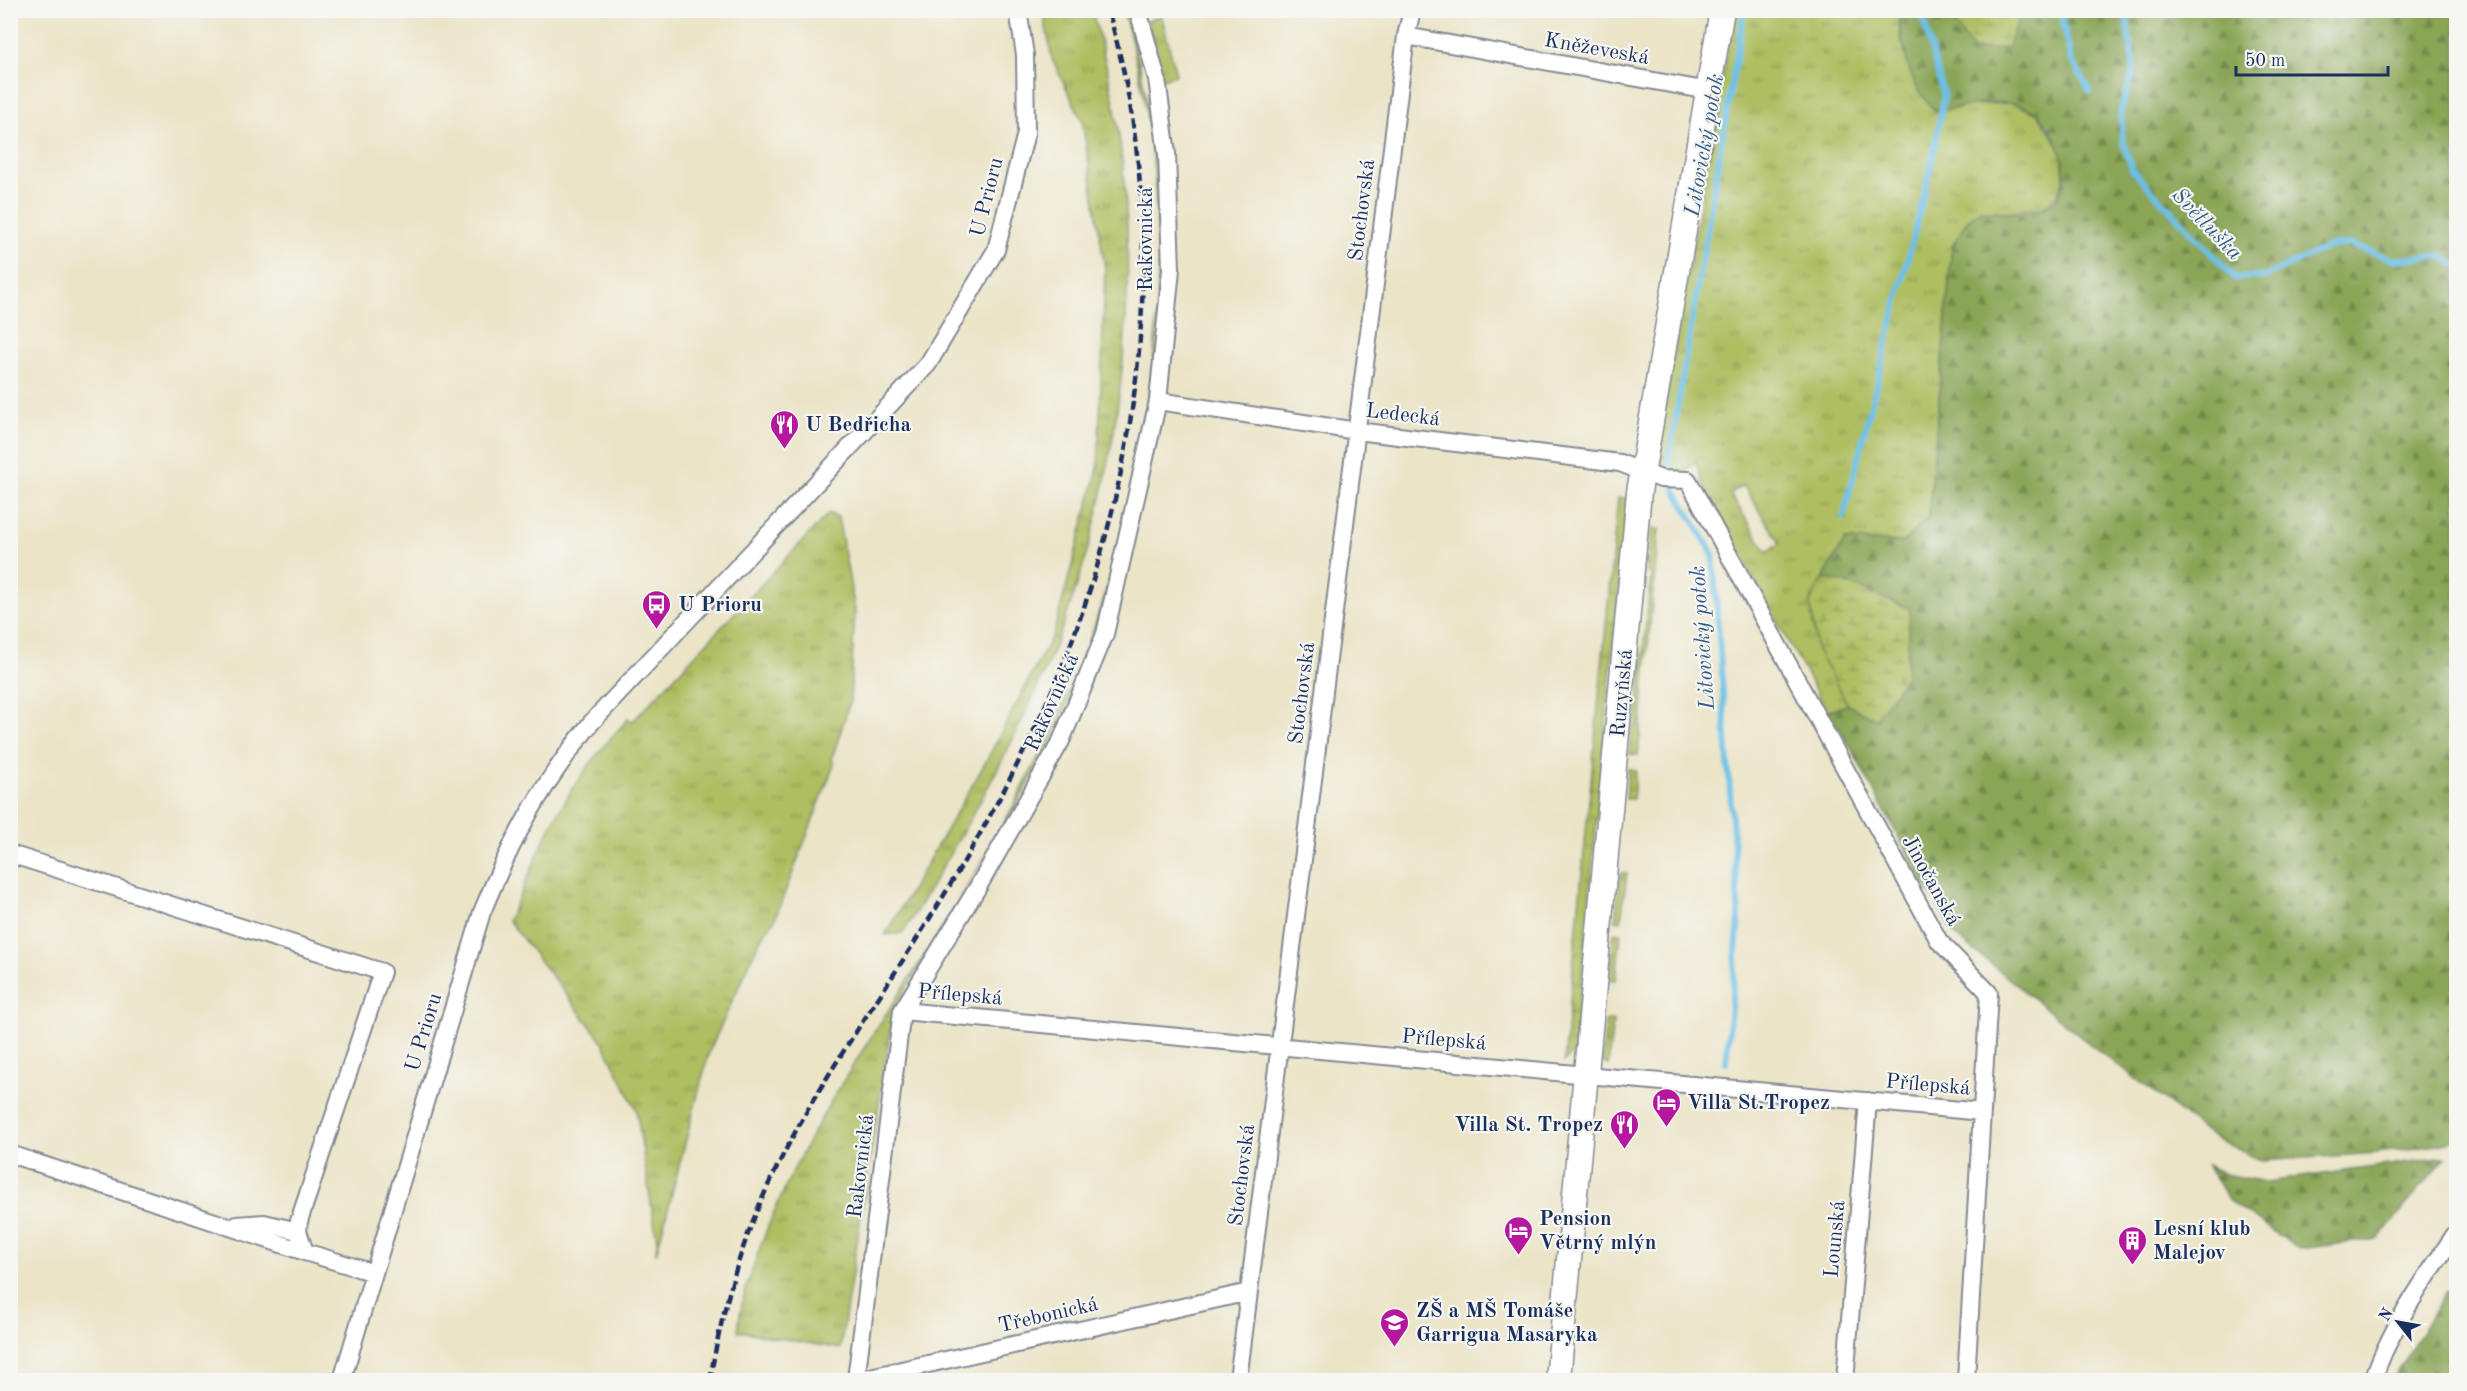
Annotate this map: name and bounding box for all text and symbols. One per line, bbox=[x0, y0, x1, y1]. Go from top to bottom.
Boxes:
street label: Kněževeská bbox=[1543, 30, 1651, 69]
scale bar bbox=[2236, 39, 2388, 77]
text: 50 m bbox=[2245, 52, 2285, 70]
water label: Litovický potok bbox=[1681, 72, 1728, 219]
street label: U Prioru bbox=[967, 155, 1007, 239]
street label: Stochovská bbox=[1346, 158, 1379, 262]
water label: Světluška bbox=[2167, 184, 2246, 265]
street label: Rakovnická bbox=[1136, 187, 1157, 291]
street label: Ledecká bbox=[1364, 401, 1441, 430]
restaurant icon: U Bedřicha bbox=[768, 408, 800, 450]
place label: U Bedřicha bbox=[805, 415, 912, 436]
water label: Litovický potok bbox=[1687, 565, 1719, 712]
bus stop icon: U Prioru bbox=[641, 588, 673, 630]
place label: U Prioru bbox=[678, 595, 762, 616]
street label: Stochovská bbox=[1286, 641, 1319, 745]
street label: Ruzyňská bbox=[1608, 648, 1637, 738]
street label: Rakovnická bbox=[1022, 651, 1083, 755]
street label: Jinočanská bbox=[1897, 832, 1964, 930]
street label: Přílepská bbox=[917, 981, 1003, 1010]
street label: U Prioru bbox=[403, 991, 446, 1074]
street label: Přílepská bbox=[1401, 1026, 1487, 1055]
street label: Přílepská bbox=[1885, 1071, 1971, 1100]
hotel icon: Villa St.Tropez bbox=[1650, 1086, 1682, 1128]
place label: Villa St.Tropez bbox=[1687, 1093, 1830, 1114]
restaurant icon: Villa St. Tropez bbox=[1608, 1108, 1640, 1150]
street label: Rakovnická bbox=[845, 1113, 878, 1219]
place label: Villa St. Tropez bbox=[1454, 1115, 1603, 1136]
street label: Stochovská bbox=[1226, 1123, 1259, 1227]
street label: Lounská bbox=[1822, 1200, 1849, 1279]
place label: Pension Větrný mlýn bbox=[1539, 1209, 1656, 1254]
hotel icon: Pension Větrný mlýn bbox=[1502, 1214, 1534, 1256]
place label: Lesní klub Malejov bbox=[2153, 1219, 2251, 1264]
building icon: Lesní klub Malejov bbox=[2116, 1224, 2148, 1266]
north arrow bbox=[2368, 1292, 2428, 1352]
street label: Třebonická bbox=[996, 1294, 1100, 1337]
place label: ZŠ a MŠ Tomáše Garrigua Masaryka bbox=[1416, 1297, 1598, 1346]
text: N bbox=[2377, 1305, 2397, 1325]
school or university icon: ZŠ a MŠ Tomáše Garrigua Masaryka bbox=[1379, 1306, 1411, 1348]

